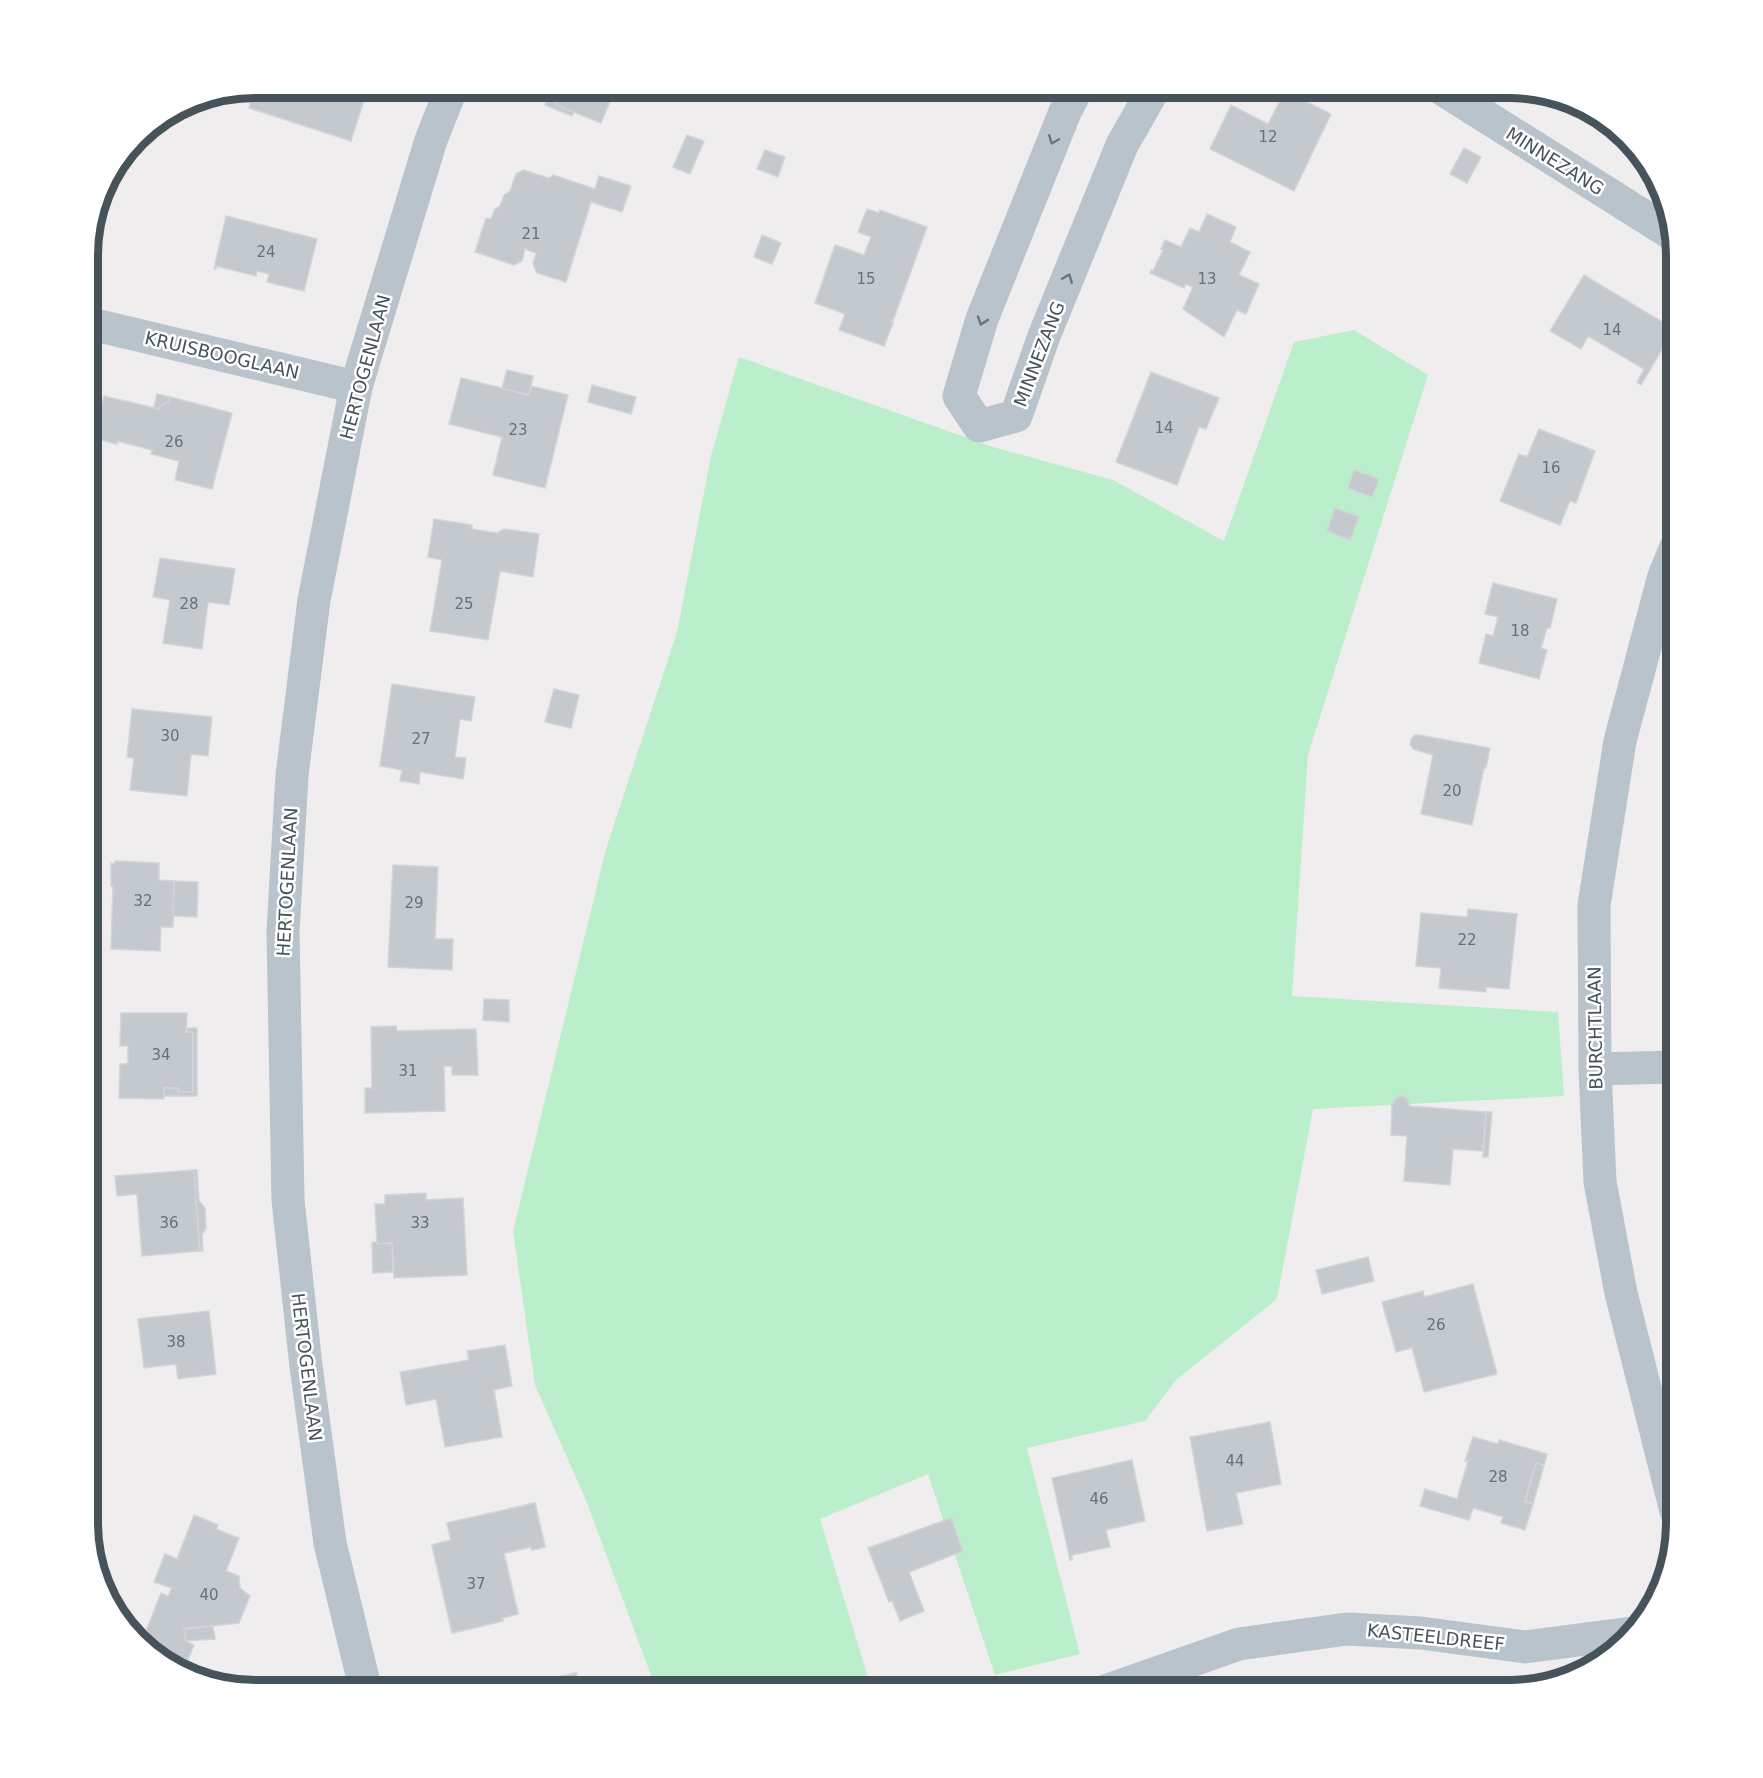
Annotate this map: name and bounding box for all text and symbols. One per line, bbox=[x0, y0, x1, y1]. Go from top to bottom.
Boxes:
street label: MINNEZANG bbox=[1502, 123, 1608, 199]
house number: 12 bbox=[1258, 128, 1278, 146]
one-way arrow bbox=[1048, 134, 1061, 145]
house number: 21 bbox=[521, 225, 541, 243]
house number: 24 bbox=[256, 243, 276, 261]
house number: 15 bbox=[856, 270, 876, 288]
house number: 13 bbox=[1197, 270, 1217, 288]
one-way arrow bbox=[1061, 273, 1073, 284]
street label: HERTOGENLAAN bbox=[336, 292, 394, 442]
street label: MINNEZANG bbox=[1009, 298, 1069, 410]
one-way arrow bbox=[976, 316, 989, 326]
house number: 14 bbox=[1602, 321, 1622, 339]
street label: KRUISBOOGLAAN bbox=[143, 327, 301, 383]
house number: 14 bbox=[1154, 419, 1174, 437]
house number: 23 bbox=[508, 421, 528, 439]
house number: 26 bbox=[164, 433, 184, 451]
house number: 16 bbox=[1541, 459, 1561, 477]
house number: 28 bbox=[179, 595, 199, 613]
house number: 25 bbox=[454, 595, 474, 613]
house number: 18 bbox=[1510, 622, 1530, 640]
house number: 30 bbox=[160, 727, 180, 745]
house number: 27 bbox=[411, 730, 431, 748]
house number: 20 bbox=[1442, 782, 1462, 800]
street label: HERTOGENLAAN bbox=[273, 807, 301, 957]
house number: 32 bbox=[133, 892, 153, 910]
house number: 29 bbox=[404, 894, 424, 912]
house number: 22 bbox=[1457, 931, 1477, 949]
street label: BURCHTLAAN bbox=[1583, 966, 1607, 1090]
house number: 34 bbox=[151, 1046, 171, 1064]
house number: 31 bbox=[398, 1062, 418, 1080]
house number: 36 bbox=[159, 1214, 179, 1232]
house number: 33 bbox=[410, 1214, 430, 1232]
street label: HERTOGENLAAN bbox=[287, 1292, 327, 1442]
house number: 26 bbox=[1426, 1316, 1446, 1334]
house number: 38 bbox=[166, 1333, 186, 1351]
house number: 44 bbox=[1225, 1452, 1245, 1470]
house number: 28 bbox=[1488, 1468, 1508, 1486]
house number: 46 bbox=[1089, 1490, 1109, 1508]
house number: 37 bbox=[466, 1575, 486, 1593]
house number: 40 bbox=[199, 1586, 219, 1604]
street label: KASTEELDREEF bbox=[1366, 1619, 1506, 1655]

